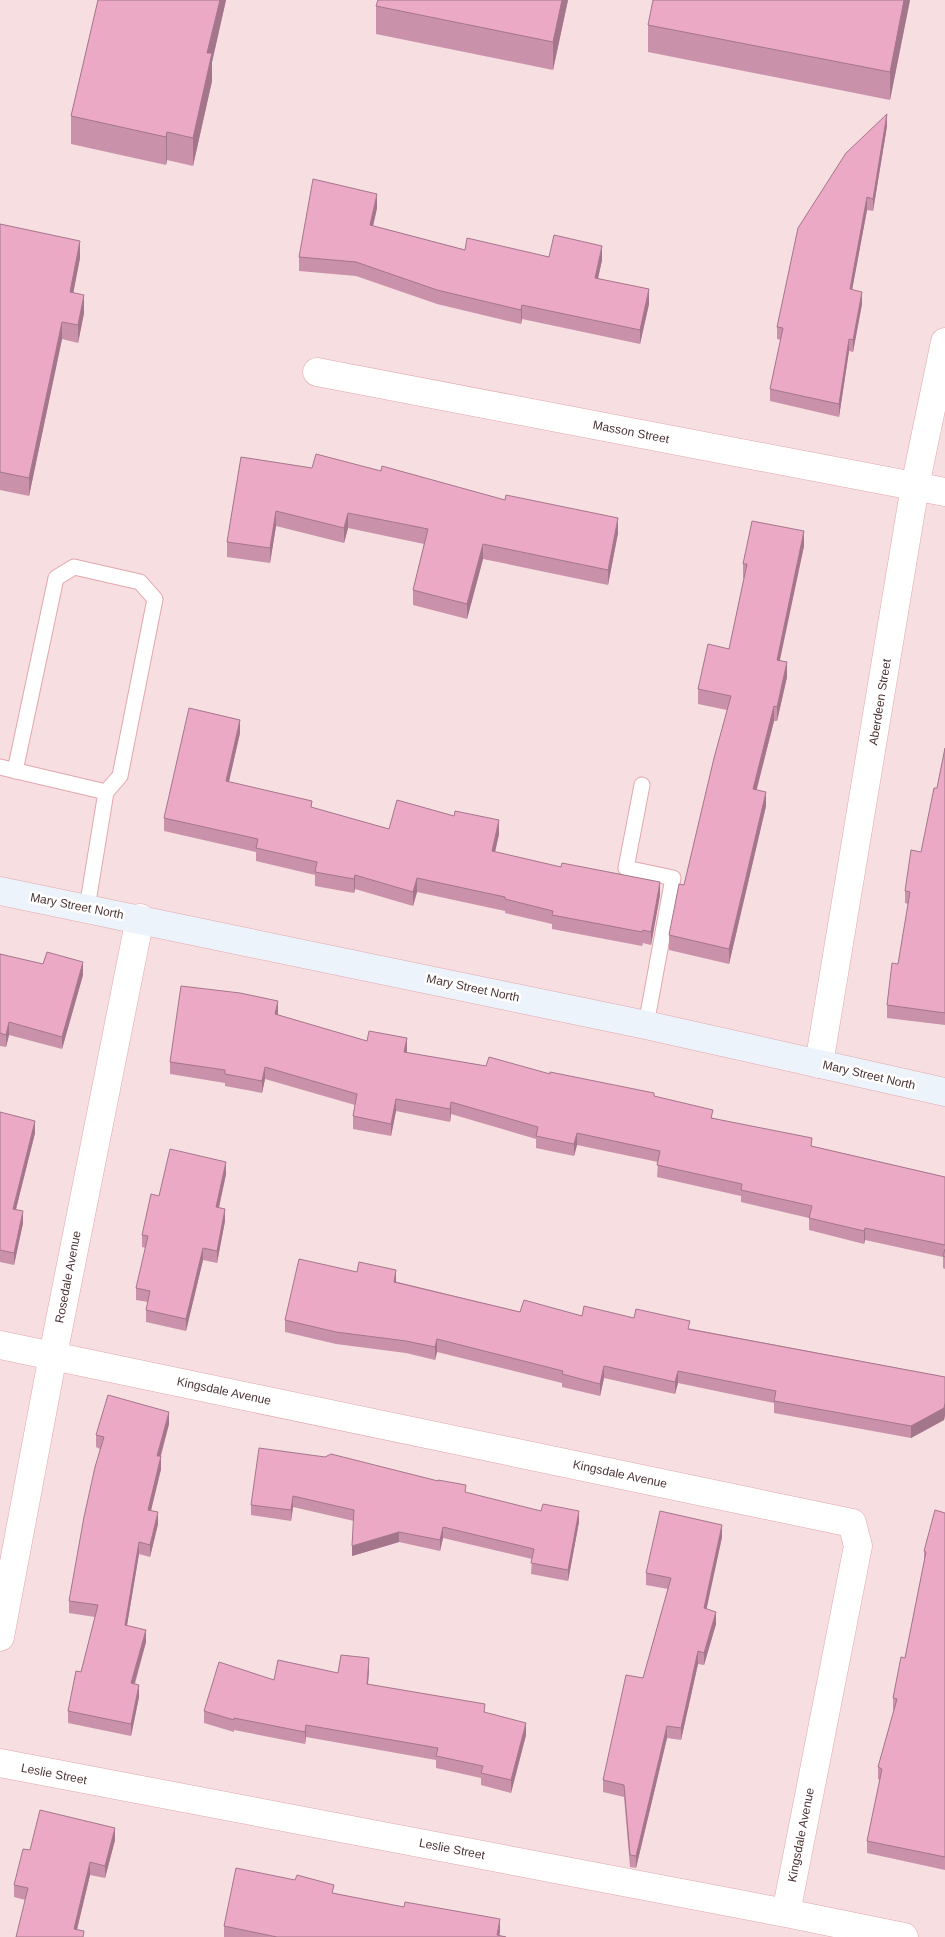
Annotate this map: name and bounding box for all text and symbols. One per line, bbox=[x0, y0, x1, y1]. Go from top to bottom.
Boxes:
street label: Masson Street bbox=[592, 418, 671, 446]
street label: Aberdeen Street bbox=[866, 657, 894, 746]
street label: Mary Street North bbox=[29, 890, 125, 922]
street label: Mary Street North bbox=[425, 971, 521, 1005]
street label: Mary Street North bbox=[821, 1058, 917, 1092]
street label: Rosedale Avenue bbox=[52, 1229, 84, 1324]
street label: Kingsdale Avenue bbox=[176, 1374, 273, 1408]
street label: Kingsdale Avenue bbox=[572, 1457, 669, 1491]
street label: Leslie Street bbox=[20, 1761, 89, 1787]
street label: Kingsdale Avenue bbox=[785, 1786, 817, 1883]
street label: Leslie Street bbox=[418, 1836, 487, 1862]

